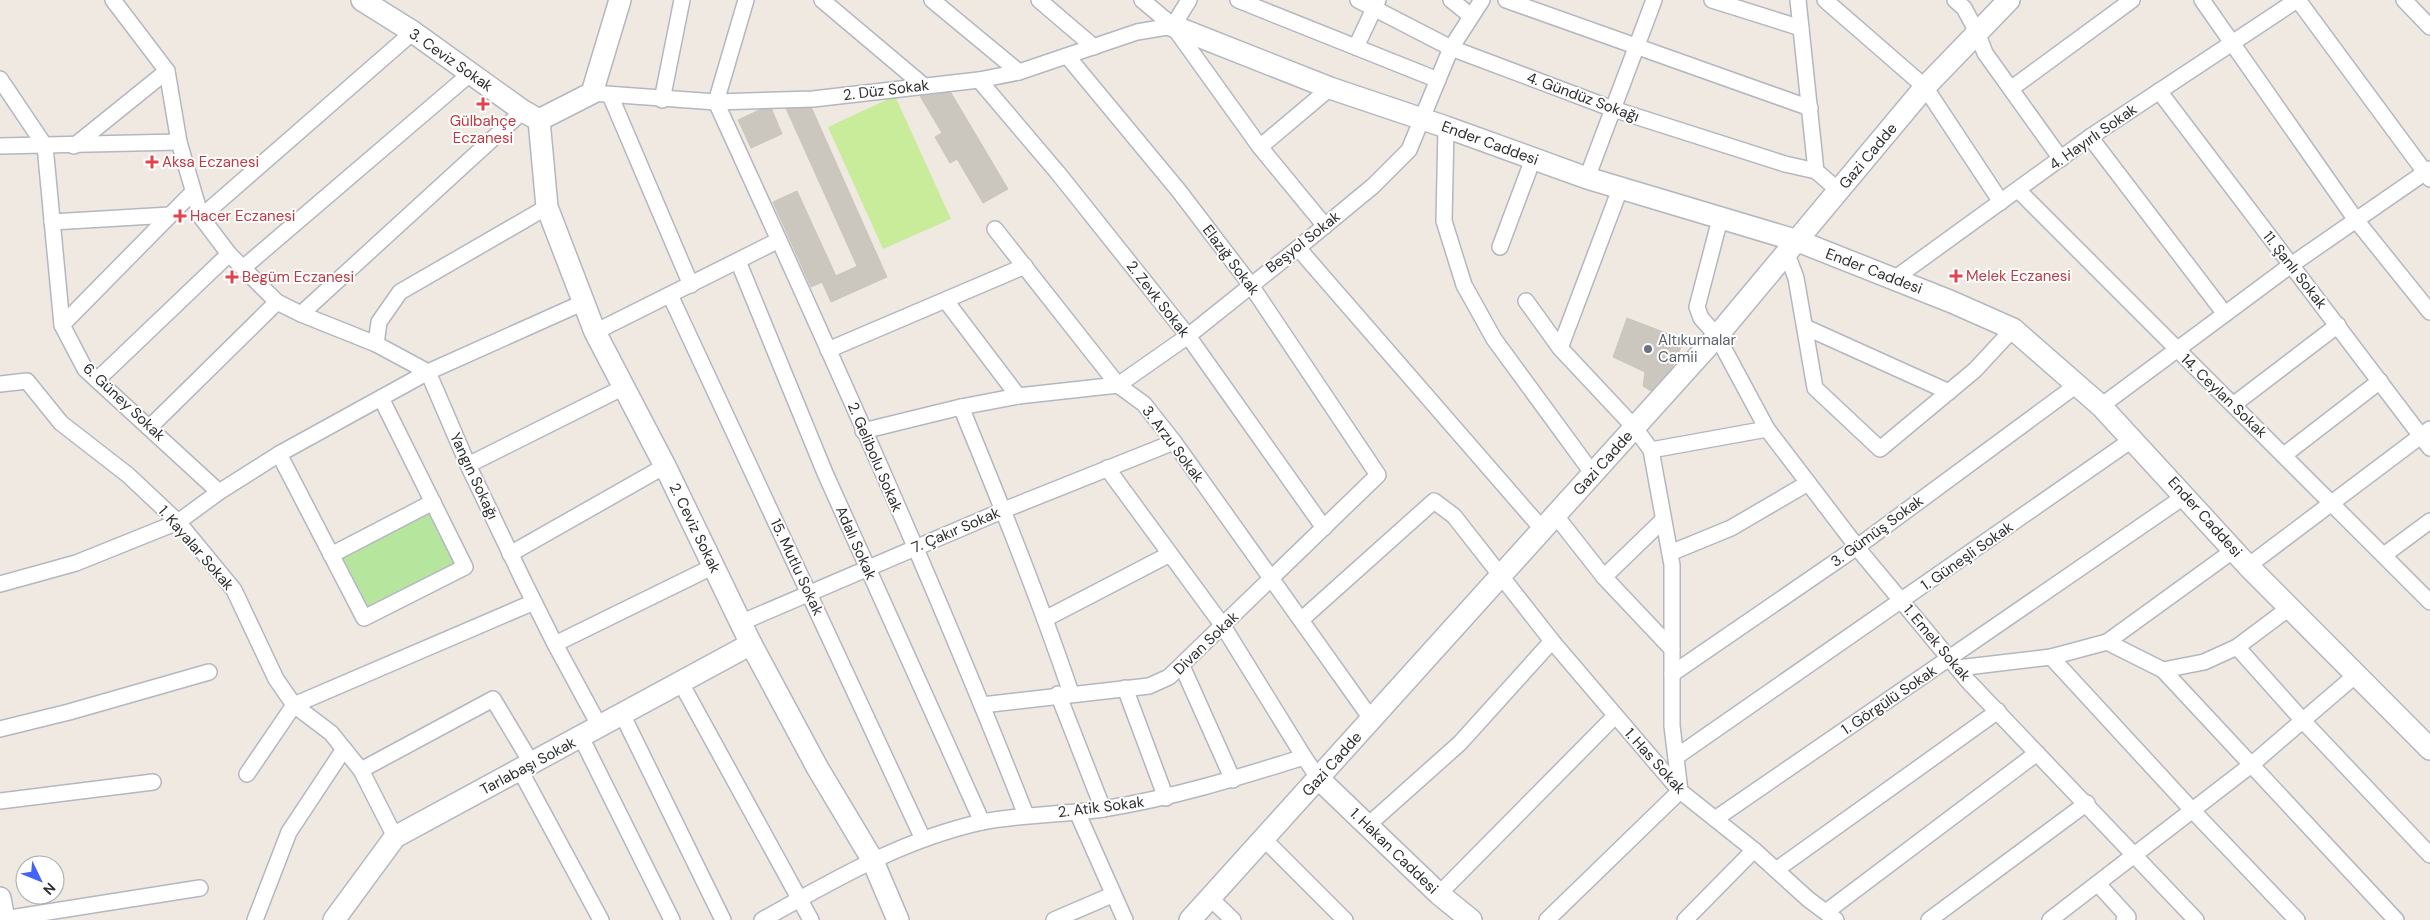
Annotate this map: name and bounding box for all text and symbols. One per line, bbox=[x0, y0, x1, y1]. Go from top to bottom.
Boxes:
street label: 3. Ceviz Sokak bbox=[405, 24, 497, 97]
street label: 4. Gündüz Sokağı bbox=[1524, 67, 1642, 127]
street label: 2. Düz Sokak bbox=[842, 75, 930, 105]
marker: Gülbahçe Eczanesi bbox=[477, 98, 489, 110]
street label: 4. Hayırlı Sokak bbox=[2045, 99, 2141, 175]
place label: Gülbahçe Eczanesi bbox=[450, 111, 516, 148]
street label: Ender Caddesi bbox=[1439, 116, 1541, 170]
street label: Gazi Cadde bbox=[1835, 119, 1901, 193]
place label: Aksa Eczanesi bbox=[162, 152, 259, 172]
marker: Aksa Eczanesi bbox=[146, 156, 158, 168]
place label: Hacer Eczanesi bbox=[190, 206, 295, 226]
street label: Beşyol Sokak bbox=[1262, 206, 1345, 277]
marker: Hacer Eczanesi bbox=[174, 210, 186, 222]
street label: Elazığ Sokak bbox=[1198, 221, 1264, 300]
street label: 11. Şanlı Sokak bbox=[2258, 227, 2332, 313]
street label: Ender Caddesi bbox=[1823, 243, 1925, 299]
street label: 2. Zevk Sokak bbox=[1122, 257, 1195, 342]
place label: Melek Eczanesi bbox=[1966, 266, 2071, 286]
place label: Begüm Eczanesi bbox=[242, 267, 354, 287]
marker: Melek Eczanesi bbox=[1950, 270, 1962, 282]
marker: Begüm Eczanesi bbox=[226, 271, 238, 283]
place label: Altıkurnalar Camii bbox=[1658, 330, 1737, 367]
marker: Altıkurnalar Camii bbox=[1642, 343, 1654, 355]
street label: 14. Ceylan Sokak bbox=[2176, 350, 2272, 443]
street label: 6. Güney Sokak bbox=[79, 359, 170, 446]
street label: 2. Gelibolu Sokak bbox=[843, 399, 907, 515]
street label: 3. Arzu Sokak bbox=[1137, 401, 1209, 487]
street label: Gazi Cadde bbox=[1569, 426, 1637, 500]
street label: Yangın Sokağı bbox=[445, 429, 503, 523]
street label: Ender Caddesi bbox=[2163, 472, 2247, 562]
street label: 2. Ceviz Sokak bbox=[665, 480, 726, 577]
street label: 3. Gümüş Sokak bbox=[1827, 490, 1928, 571]
street label: 1. Kayalar Sokak bbox=[154, 501, 239, 595]
street label: 7. Çakır Sokak bbox=[909, 502, 1004, 558]
street label: Adalı Sokak bbox=[831, 503, 881, 583]
street label: 15. Mutlu Sokak bbox=[766, 515, 828, 619]
street label: 1. Güneşli Sokak bbox=[1917, 517, 2017, 595]
street label: 1. Emek Sokak bbox=[1899, 600, 1975, 686]
street label: Divan Sokak bbox=[1169, 607, 1243, 679]
street label: 1. Görgülü Sokak bbox=[1837, 660, 1941, 739]
street label: 1. Has Sokak bbox=[1620, 724, 1690, 799]
street label: Gazi Cadde bbox=[1298, 727, 1366, 801]
street label: Tarlabaşı Sokak bbox=[477, 732, 580, 800]
street label: 2. Atik Sokak bbox=[1057, 792, 1146, 822]
street label: 1. Hakan Caddesi bbox=[1345, 804, 1443, 898]
north arrow bbox=[15, 855, 65, 905]
text: N bbox=[39, 879, 60, 899]

